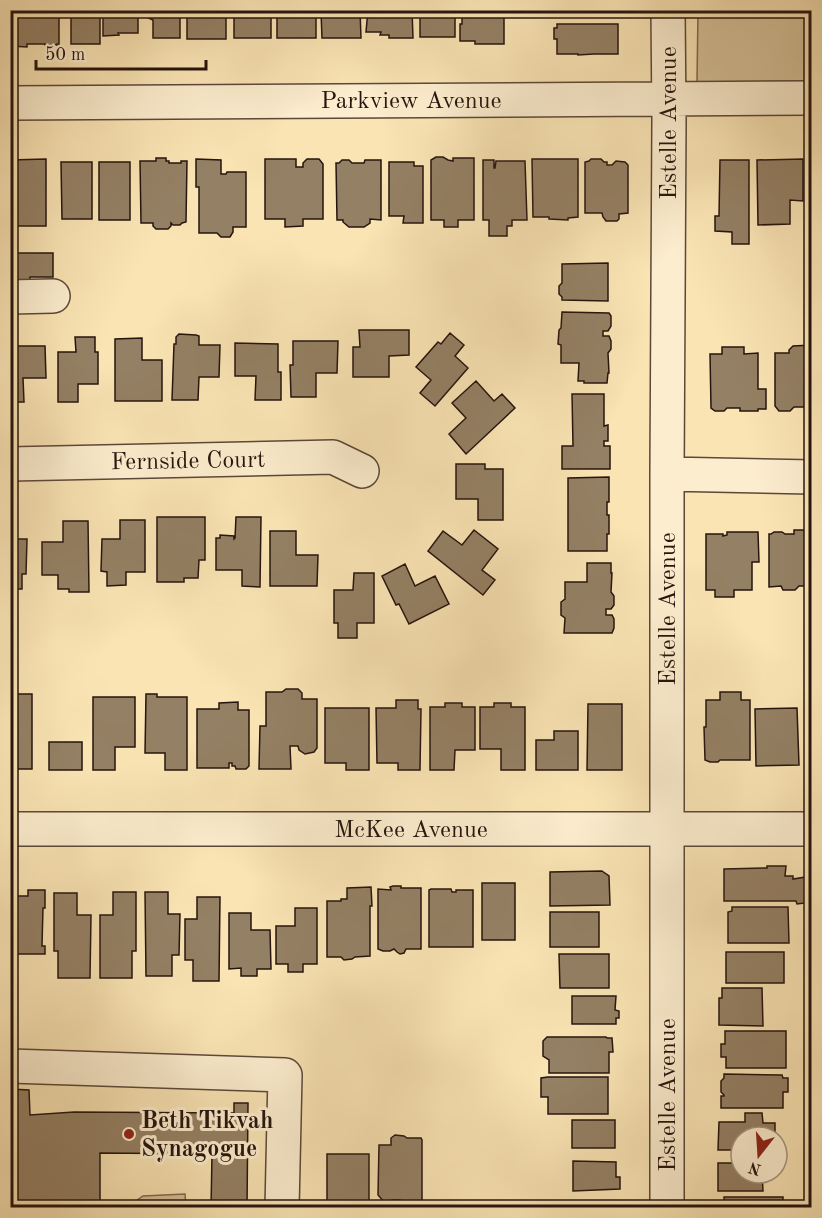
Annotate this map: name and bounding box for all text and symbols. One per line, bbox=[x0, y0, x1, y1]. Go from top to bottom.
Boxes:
scale bar bbox=[36, 33, 206, 71]
text: 50 m bbox=[45, 46, 85, 64]
street label: Estelle Avenue bbox=[658, 46, 682, 200]
street label: Parkview Avenue bbox=[320, 90, 502, 114]
street label: Fernside Court bbox=[111, 449, 266, 475]
street label: Estelle Avenue bbox=[657, 532, 681, 686]
street label: McKee Avenue bbox=[334, 819, 488, 843]
street label: Estelle Avenue bbox=[657, 1018, 681, 1172]
place label: Beth Tikvah Synagogue bbox=[141, 1110, 273, 1162]
north arrow bbox=[729, 1125, 789, 1185]
marker: Beth Tikvah Synagogue bbox=[122, 1127, 136, 1141]
text: N bbox=[746, 1158, 763, 1177]

